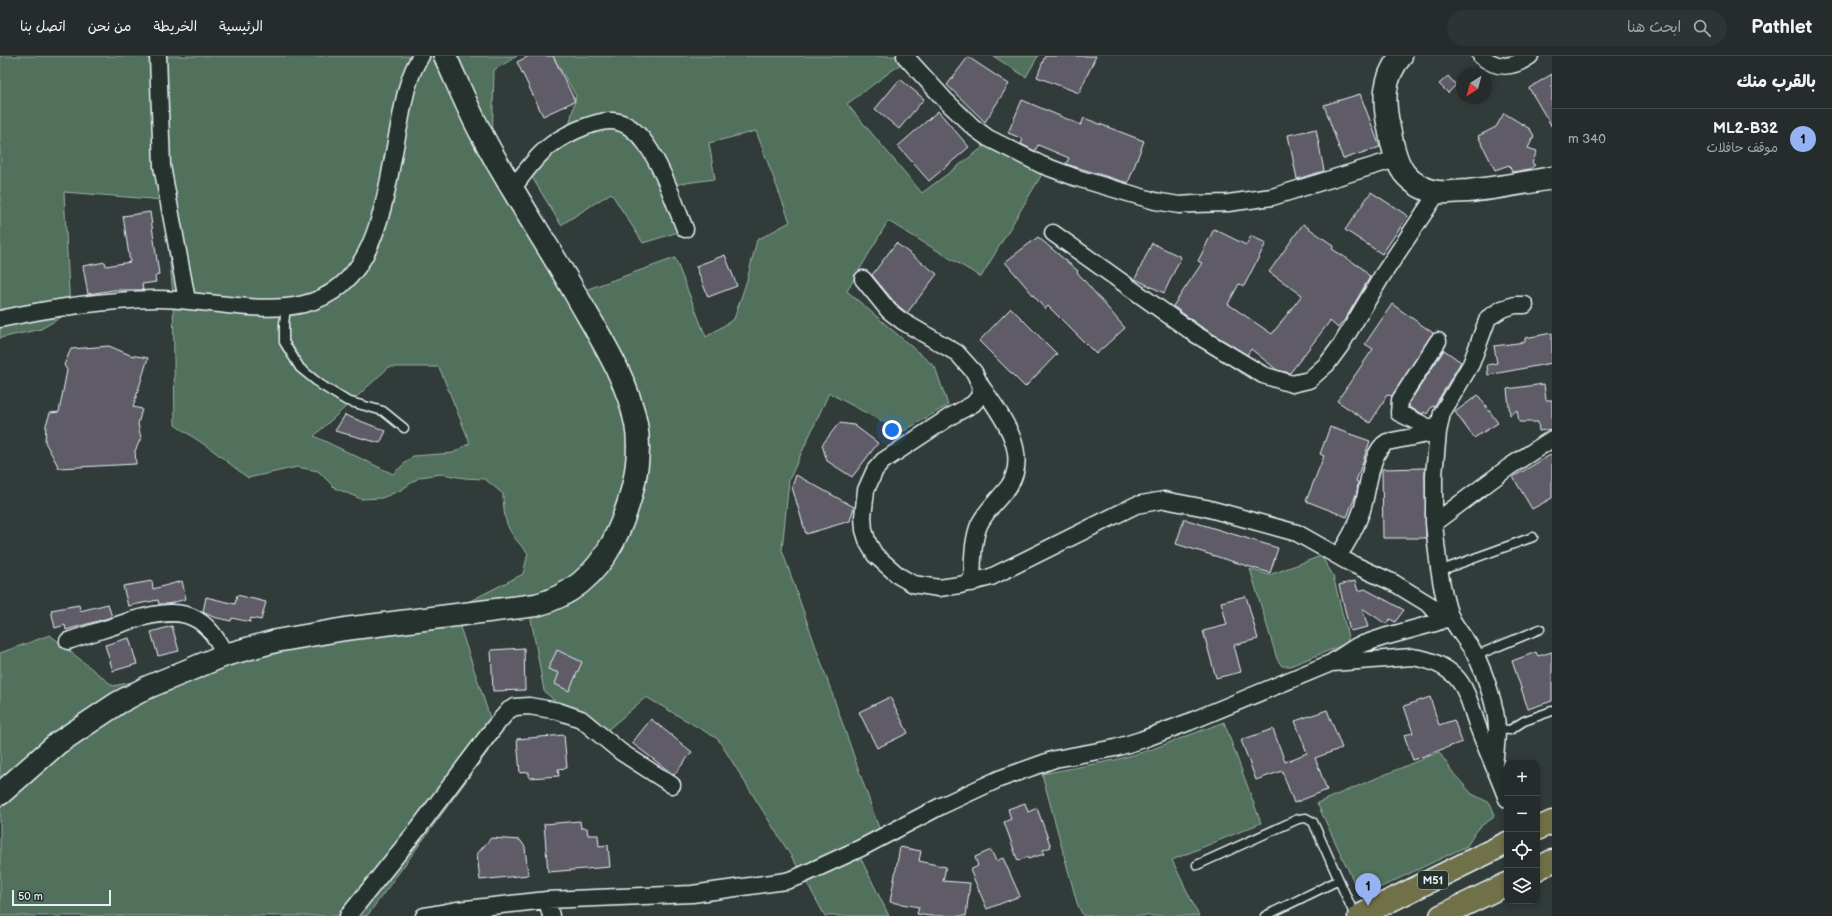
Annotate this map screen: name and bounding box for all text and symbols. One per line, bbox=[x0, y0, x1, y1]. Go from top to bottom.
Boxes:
search box bbox=[1447, 10, 1727, 46]
text: Pathlet bbox=[1751, 16, 1812, 39]
icon: search bbox=[1691, 17, 1713, 39]
text: اتصل بنا bbox=[20, 18, 66, 35]
text: من نحن bbox=[88, 18, 131, 35]
text: الخريطة bbox=[153, 18, 197, 35]
text: الرئيسية bbox=[219, 18, 263, 35]
text: ابحث هنا bbox=[1627, 18, 1681, 37]
north arrow bbox=[1456, 68, 1492, 104]
text: بالقرب منك bbox=[1737, 72, 1816, 92]
text: ML2-B32 bbox=[1713, 119, 1778, 138]
text: 340 m bbox=[1568, 131, 1606, 147]
text: 1 bbox=[1800, 131, 1806, 147]
text: موقف حافلات bbox=[1706, 140, 1778, 156]
your location bbox=[882, 420, 902, 440]
map controls bbox=[1504, 760, 1540, 904]
button: + bbox=[1504, 760, 1540, 796]
button: − bbox=[1504, 796, 1540, 832]
button: locate bbox=[1504, 832, 1540, 868]
button: layers bbox=[1504, 868, 1540, 904]
road number: M51 bbox=[1418, 871, 1448, 889]
pin: 1 bbox=[1355, 873, 1381, 906]
scale bar bbox=[12, 888, 111, 907]
text: 50 m bbox=[18, 890, 43, 903]

